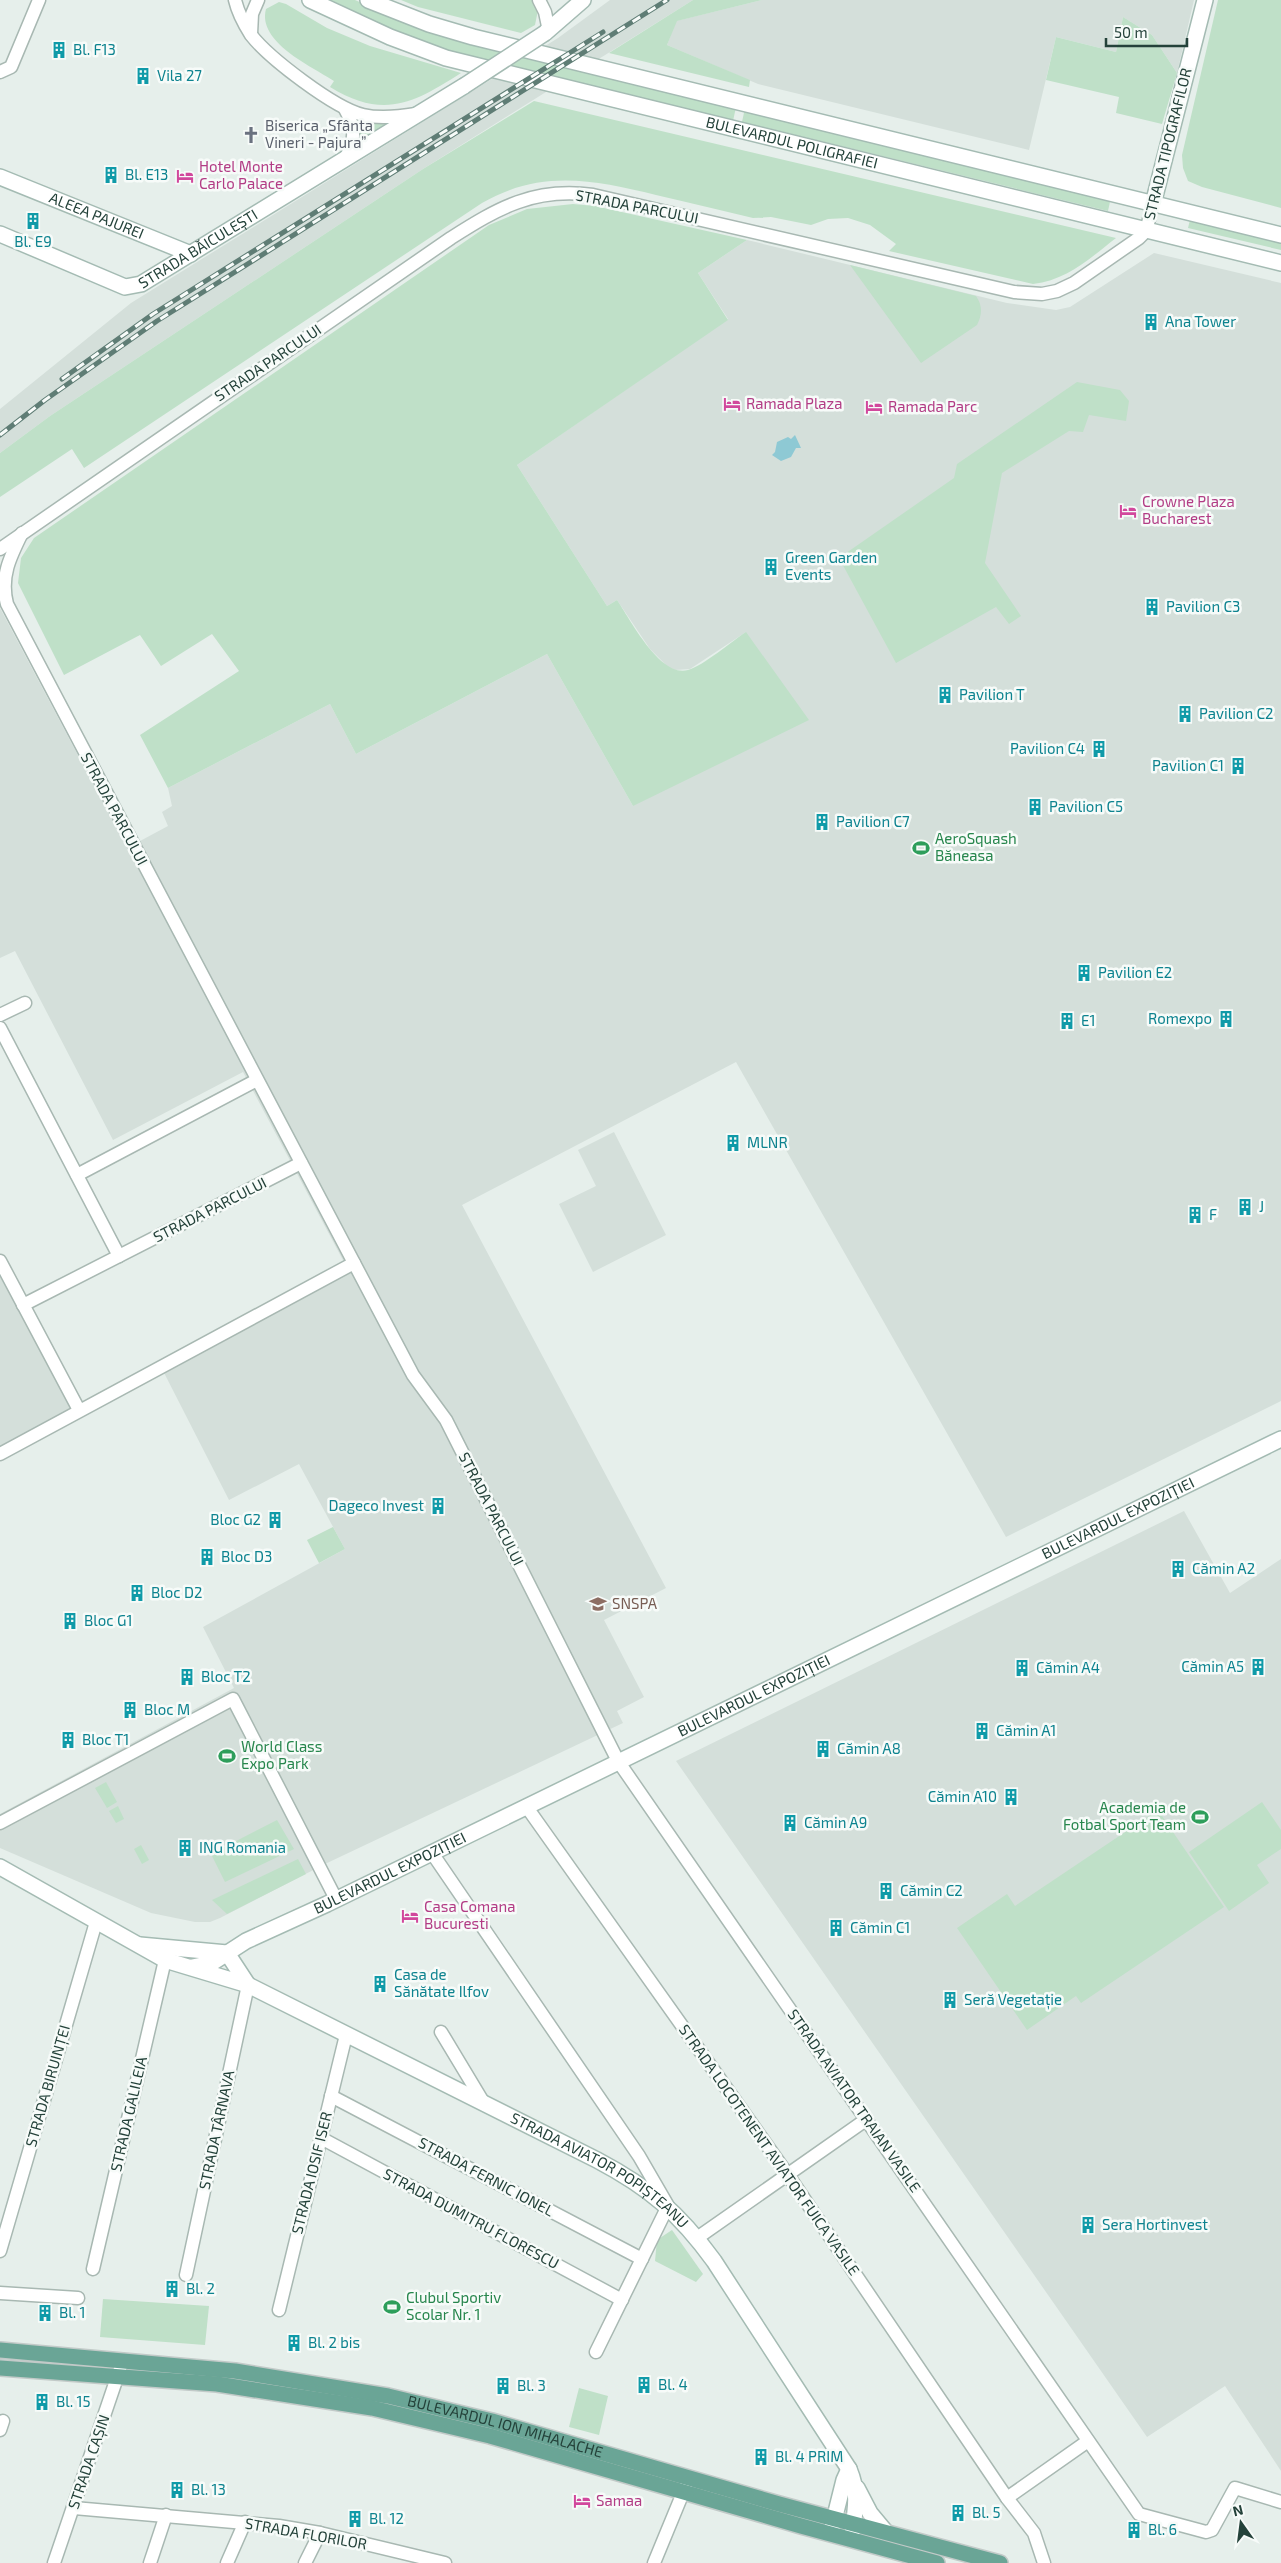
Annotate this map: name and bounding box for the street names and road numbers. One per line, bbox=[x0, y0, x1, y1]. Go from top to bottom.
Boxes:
street label: STRADA TIPOGRAFILOR bbox=[1139, 66, 1195, 222]
street label: BULEVARDUL POLIGRAFIEI bbox=[704, 112, 880, 172]
street label: STRADA PARCULUI bbox=[574, 185, 700, 227]
street label: ALEEA PAJUREI bbox=[47, 188, 147, 242]
street label: STRADA BĂICULEȘTI bbox=[135, 205, 260, 291]
street label: STRADA PARCULUI bbox=[211, 320, 324, 405]
street label: STRADA PARCULUI bbox=[78, 749, 152, 868]
street label: STRADA PARCULUI bbox=[150, 1173, 269, 1245]
street label: STRADA PARCULUI bbox=[456, 1449, 528, 1568]
street label: BULEVARDUL EXPOZIȚIEI bbox=[1039, 1473, 1197, 1562]
street label: BULEVARDUL EXPOZIȚIEI bbox=[674, 1650, 833, 1740]
street label: BULEVARDUL EXPOZIȚIEI bbox=[311, 1828, 469, 1917]
street label: STRADA AVIATOR TRAIAN VASILE bbox=[785, 2005, 925, 2195]
street label: STRADA LOCOTENENT AVIATOR FUICA VASILE bbox=[676, 2021, 864, 2278]
street label: STRADA BIRUINȚEI bbox=[21, 2023, 75, 2149]
street label: STRADA GALILEIA bbox=[106, 2054, 150, 2173]
street label: STRADA TÂRNAVA bbox=[195, 2068, 238, 2191]
street label: STRADA AVIATOR POPIȘTEANU bbox=[508, 2108, 693, 2231]
street label: STRADA IOSIF ISER bbox=[287, 2110, 335, 2236]
street label: STRADA FERNIC IONEL bbox=[416, 2133, 557, 2220]
street label: STRADA DUMITRU FLORESCU bbox=[380, 2164, 562, 2272]
street label: BULEVARDUL ION MIHALACHE bbox=[406, 2391, 605, 2461]
street label: STRADA CAȘIN bbox=[63, 2412, 115, 2512]
street label: STRADA FLORILOR bbox=[244, 2513, 369, 2553]

